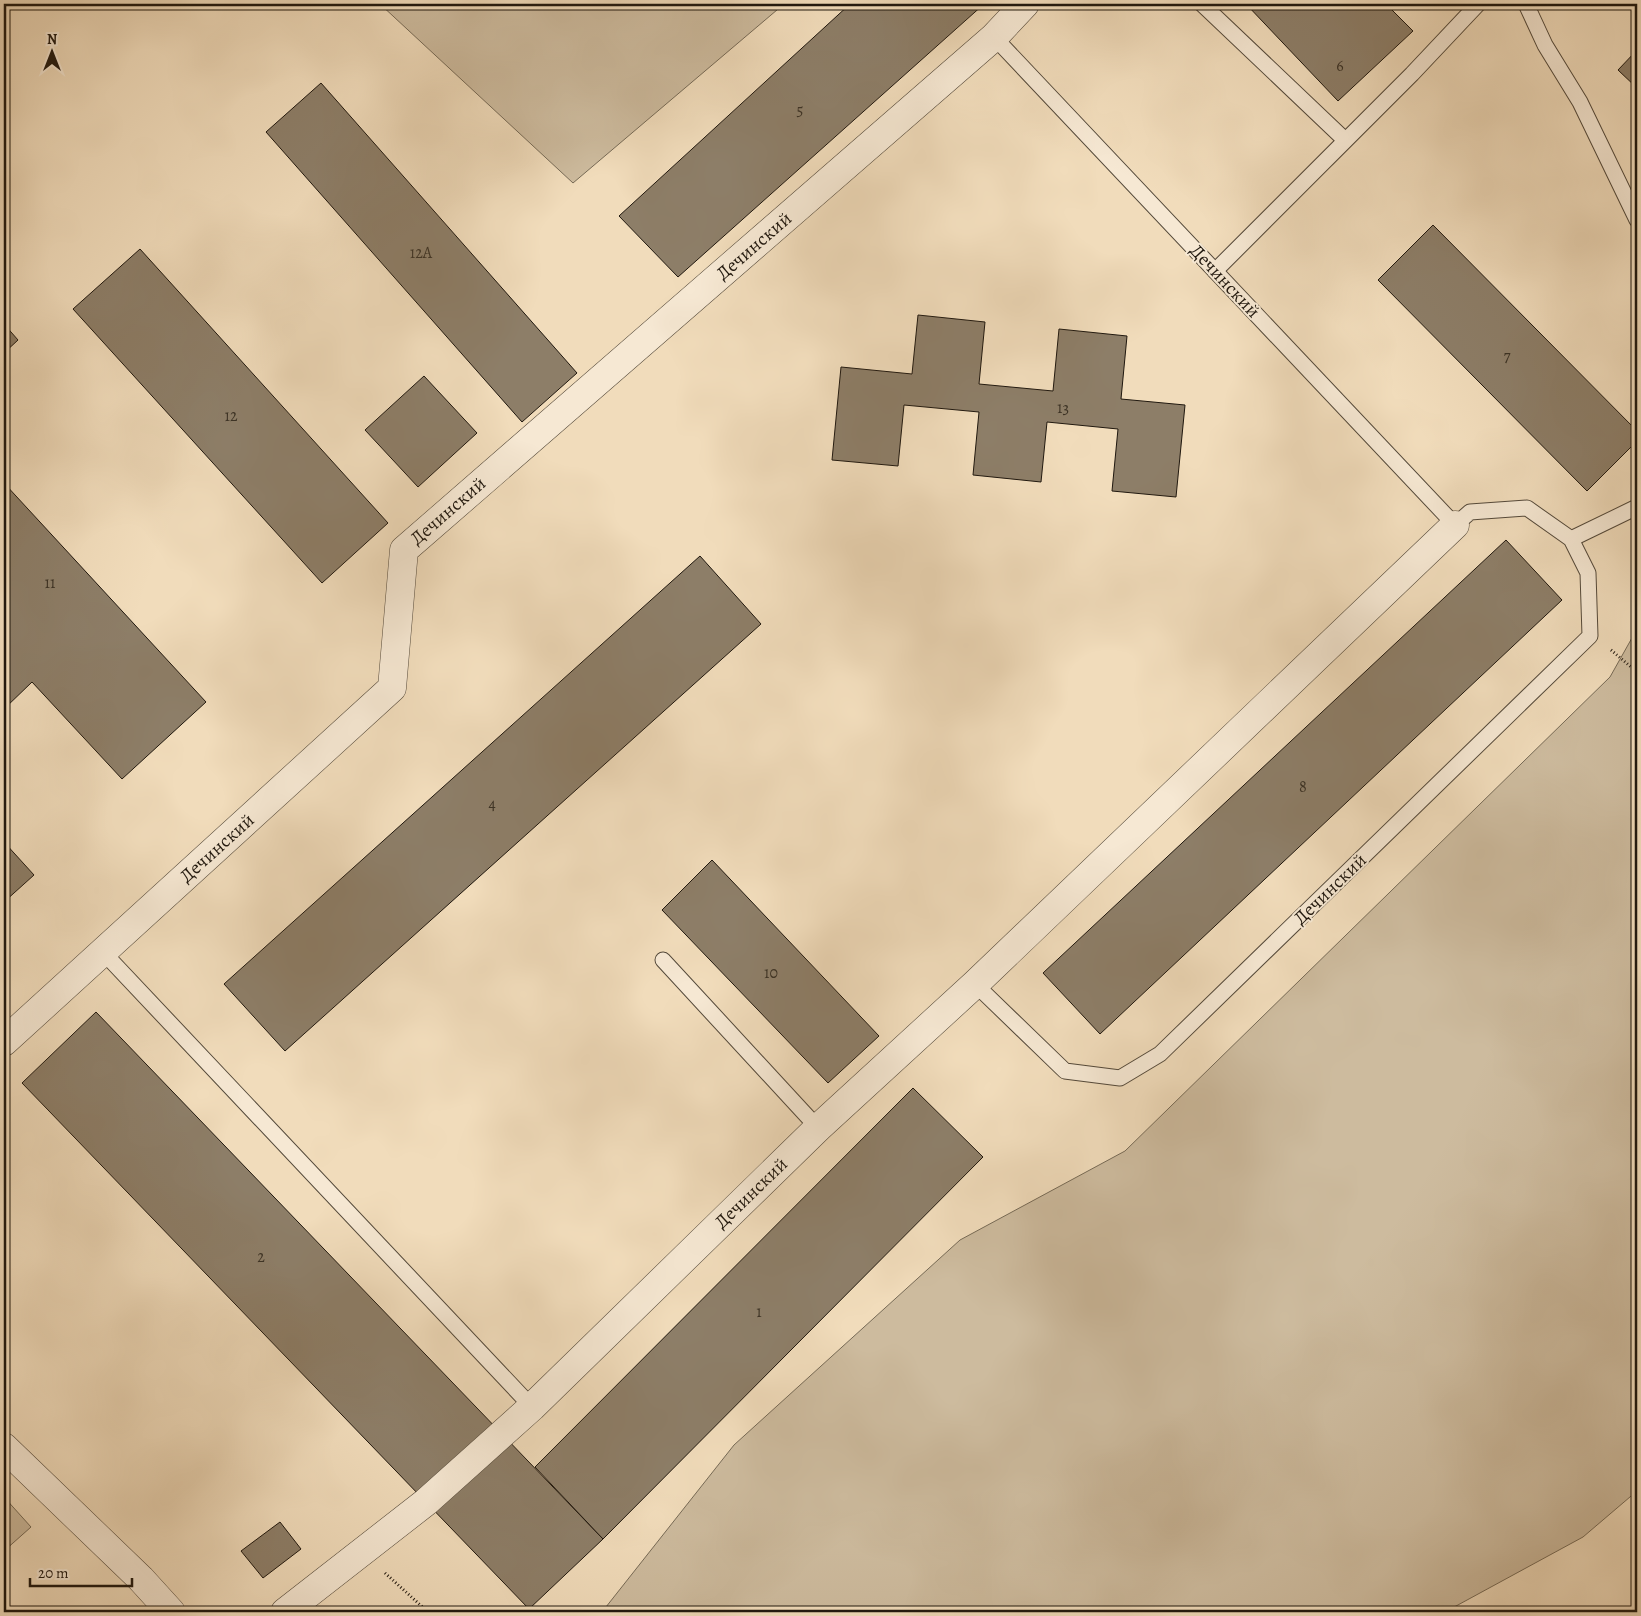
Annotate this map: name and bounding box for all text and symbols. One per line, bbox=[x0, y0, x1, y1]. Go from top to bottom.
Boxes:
north arrow bbox=[28, 28, 78, 78]
text: N bbox=[47, 30, 57, 49]
house number: 6 bbox=[1336, 55, 1344, 77]
house number: 5 bbox=[797, 99, 804, 121]
street label: Дечинский bbox=[711, 206, 797, 286]
street label: Дечинский bbox=[1184, 238, 1266, 324]
house number: 12А bbox=[410, 242, 433, 264]
house number: 7 bbox=[1504, 345, 1511, 367]
house number: 13 bbox=[1057, 397, 1069, 419]
house number: 12 bbox=[224, 405, 238, 427]
street label: Дечинский bbox=[405, 471, 491, 551]
house number: 11 bbox=[45, 572, 56, 594]
house number: 8 bbox=[1299, 776, 1307, 798]
house number: 4 bbox=[488, 793, 496, 815]
street label: Дечинский bbox=[174, 807, 260, 889]
street label: Дечинский bbox=[1288, 848, 1372, 930]
house number: 10 bbox=[764, 962, 778, 984]
street label: Дечинский bbox=[709, 1152, 793, 1234]
house number: 2 bbox=[257, 1246, 265, 1268]
house number: 1 bbox=[756, 1301, 762, 1323]
scale bar bbox=[30, 1556, 132, 1588]
text: 20 m bbox=[38, 1563, 69, 1583]

